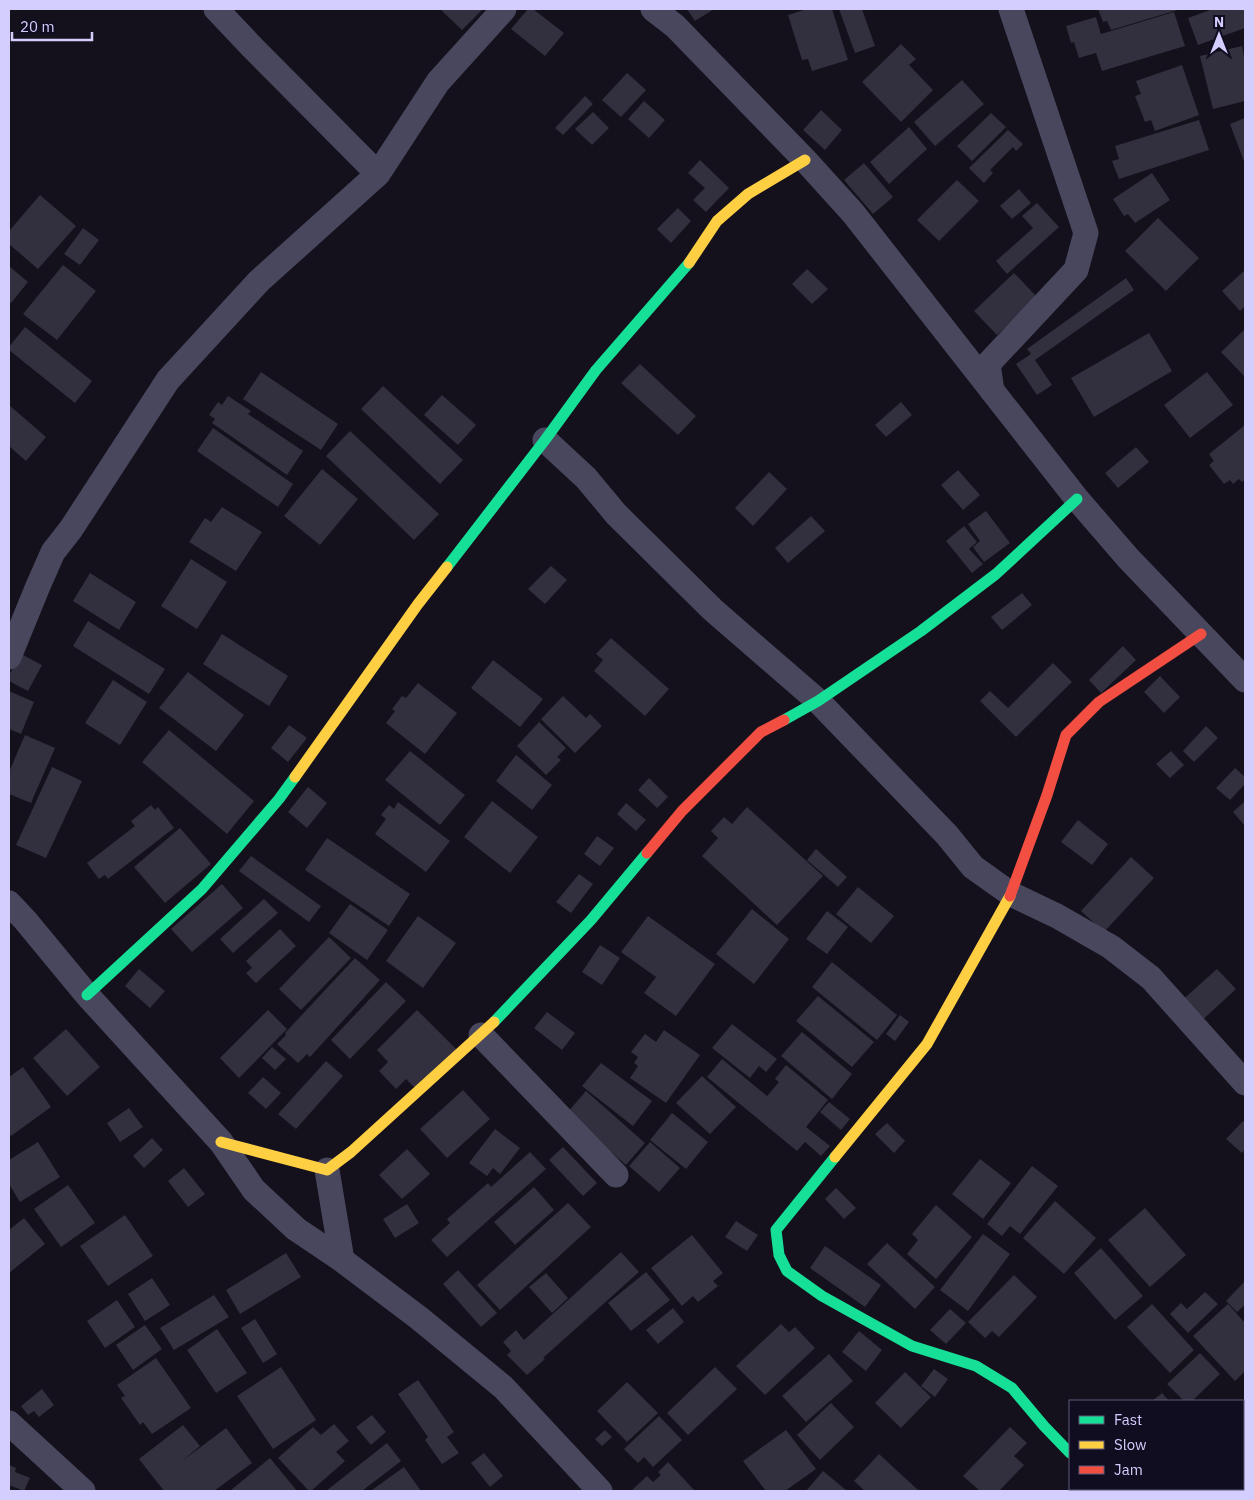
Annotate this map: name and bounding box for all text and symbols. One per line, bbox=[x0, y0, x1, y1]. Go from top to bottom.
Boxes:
scale bar bbox=[12, 10, 92, 42]
north arrow bbox=[1194, 10, 1244, 60]
text: N bbox=[1214, 13, 1224, 31]
text: 20 m bbox=[20, 17, 55, 36]
legend bbox=[1069, 1400, 1244, 1490]
text: Fast bbox=[1114, 1410, 1142, 1429]
text: Slow bbox=[1114, 1435, 1147, 1454]
text: Jam bbox=[1114, 1460, 1143, 1479]

